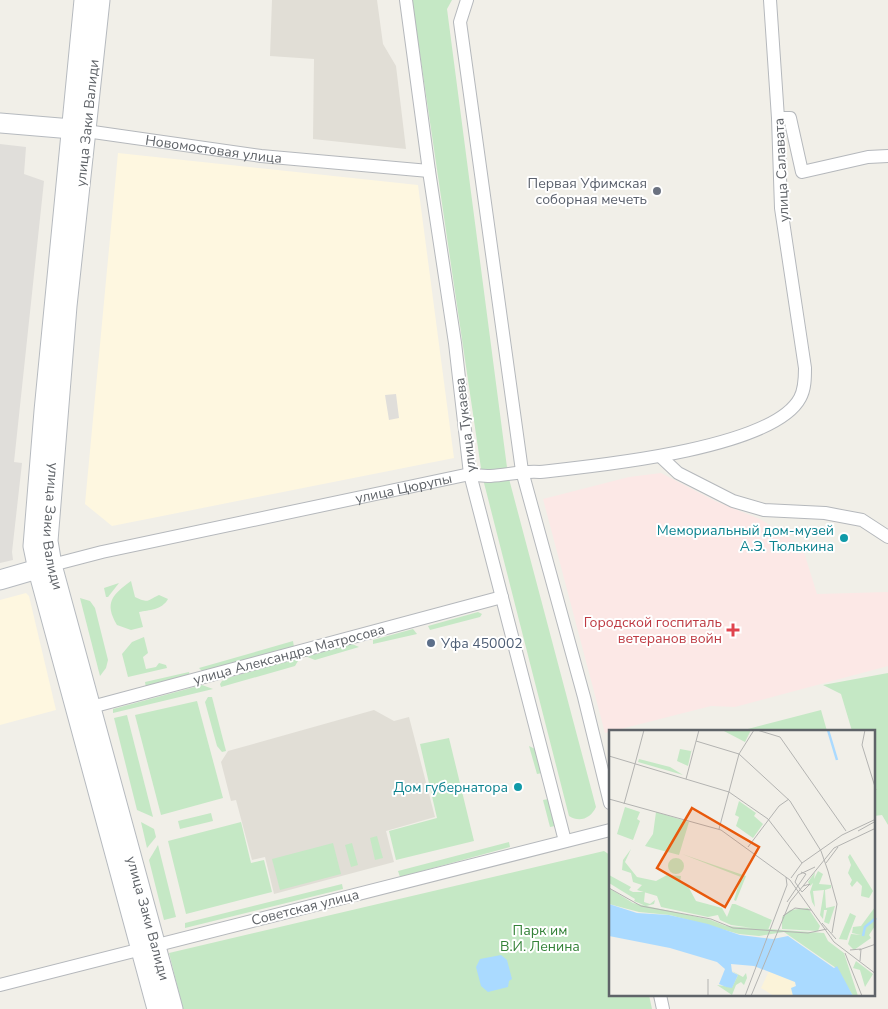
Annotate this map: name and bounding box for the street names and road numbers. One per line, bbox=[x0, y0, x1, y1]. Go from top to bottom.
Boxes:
street label: улица Заки Валиди bbox=[71, 58, 104, 188]
street label: улица Салавата bbox=[769, 118, 794, 222]
street label: Новомостовая улица bbox=[144, 131, 283, 168]
street label: улица Тукаева bbox=[450, 377, 481, 473]
street label: улица Заки Валиди bbox=[38, 462, 67, 592]
street label: улица Цюрупы bbox=[354, 469, 454, 508]
street label: улица Александра Матросова bbox=[191, 620, 387, 689]
street label: улица Заки Валиди bbox=[122, 854, 174, 983]
street label: Советская улица bbox=[249, 885, 361, 930]

